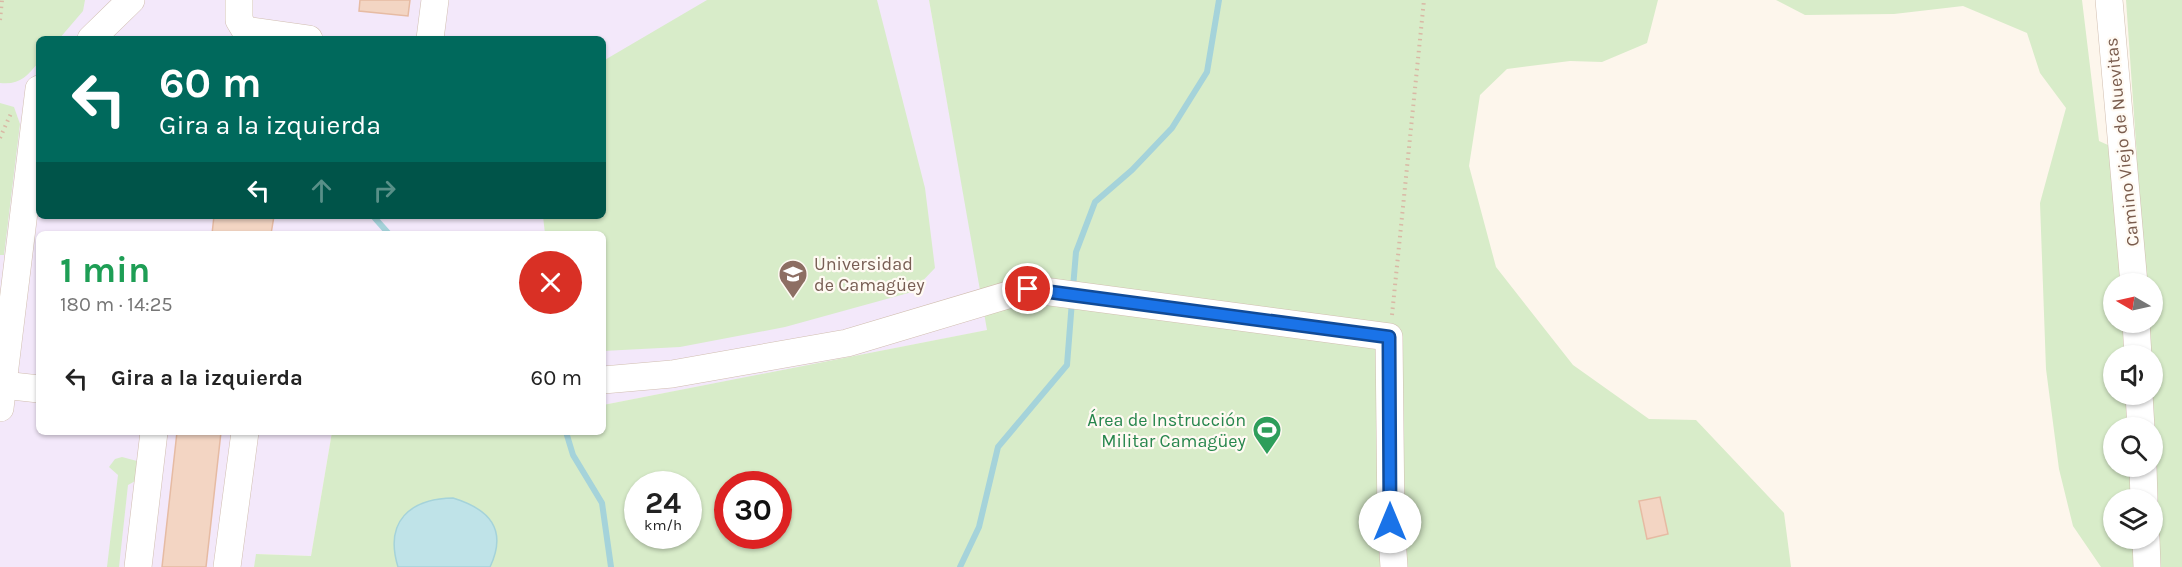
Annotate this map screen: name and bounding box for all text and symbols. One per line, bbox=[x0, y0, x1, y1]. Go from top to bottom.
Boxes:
street label: Camino Viejo de Nuevitas bbox=[2100, 37, 2144, 247]
text: 60 m bbox=[159, 58, 262, 108]
icon: left bbox=[60, 60, 138, 138]
text: Gira a la izquierda bbox=[159, 109, 381, 141]
icon: left bbox=[242, 174, 275, 207]
icon: ahead bbox=[305, 174, 338, 207]
icon: right bbox=[368, 174, 401, 207]
text: 1 min bbox=[60, 249, 150, 291]
button: close bbox=[519, 251, 582, 314]
place label: Universidad de Camagüey bbox=[814, 253, 925, 296]
school or university icon: Universidad de Camagüey bbox=[777, 258, 809, 300]
pin bbox=[1002, 263, 1053, 314]
icon: arrive bbox=[1011, 272, 1044, 305]
north arrow bbox=[2103, 273, 2163, 333]
map controls bbox=[2103, 273, 2163, 549]
text: 180 m · 14:25 bbox=[60, 293, 173, 316]
button: sound bbox=[2103, 345, 2163, 405]
icon: left bbox=[60, 362, 93, 395]
text: Gira a la izquierda bbox=[111, 365, 303, 391]
text: 60 m bbox=[531, 365, 582, 391]
place label: Área de Instrucción Militar Camagüey bbox=[1087, 408, 1247, 452]
sports icon: Área de Instrucción Militar Camagüey bbox=[1251, 414, 1283, 456]
button: search bbox=[2103, 417, 2163, 477]
speed limit sign: 30 bbox=[714, 471, 792, 549]
text: 24 bbox=[645, 485, 681, 521]
button: layers bbox=[2103, 489, 2163, 549]
position arrow bbox=[1358, 490, 1422, 554]
text: km/h bbox=[644, 516, 682, 534]

